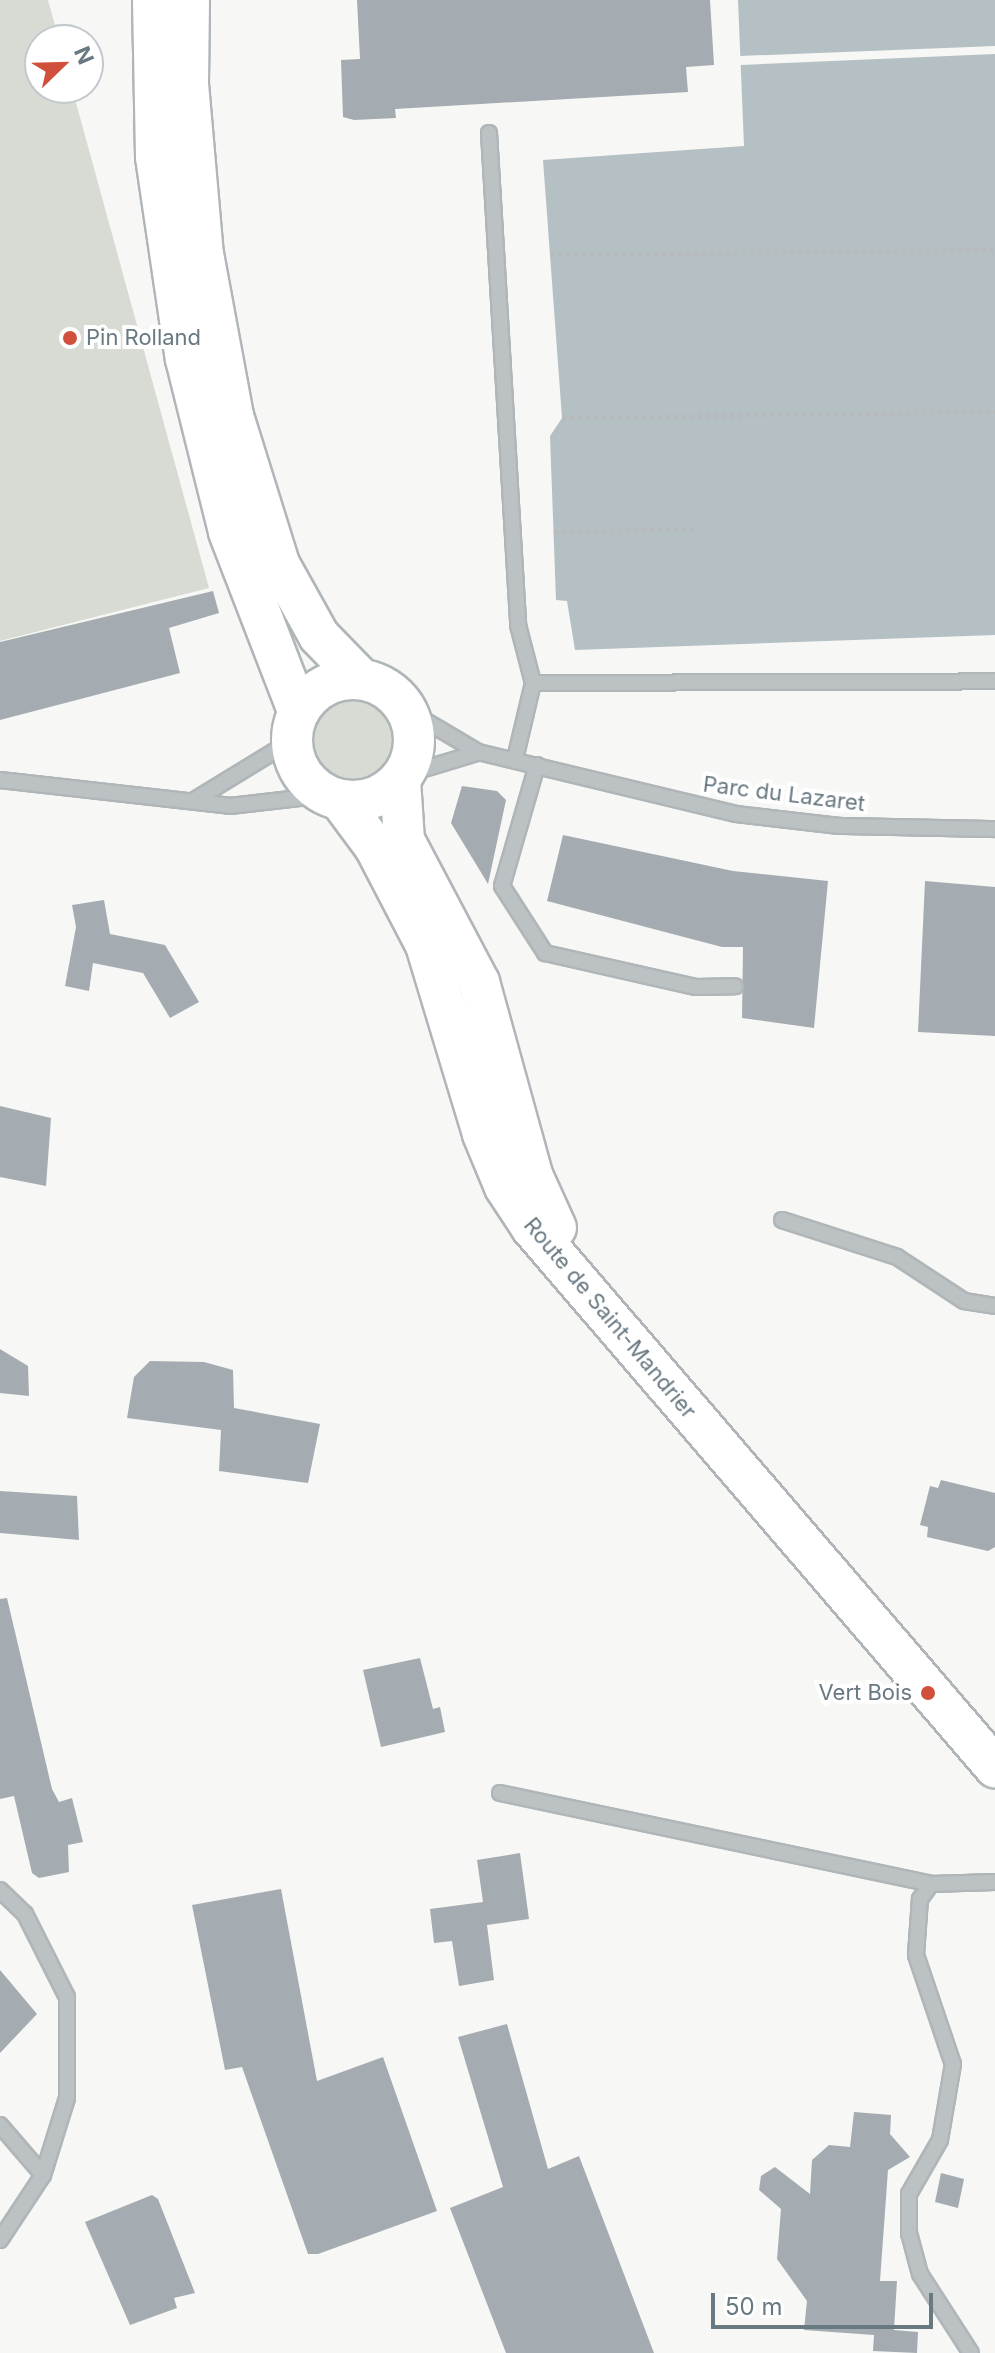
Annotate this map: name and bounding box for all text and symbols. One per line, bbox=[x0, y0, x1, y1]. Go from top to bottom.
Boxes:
north arrow bbox=[24, 24, 104, 104]
text: N bbox=[69, 43, 99, 68]
place label: Pin Rolland bbox=[86, 325, 201, 351]
marker: Pin Rolland bbox=[61, 329, 79, 347]
street label: Parc du Lazaret bbox=[702, 771, 866, 817]
street label: Route de Saint-Mandrier bbox=[518, 1212, 702, 1424]
place label: Vert Bois bbox=[819, 1680, 912, 1706]
marker: Vert Bois bbox=[919, 1684, 937, 1702]
scale bar bbox=[715, 2277, 937, 2327]
text: 50 m bbox=[725, 2292, 783, 2321]

